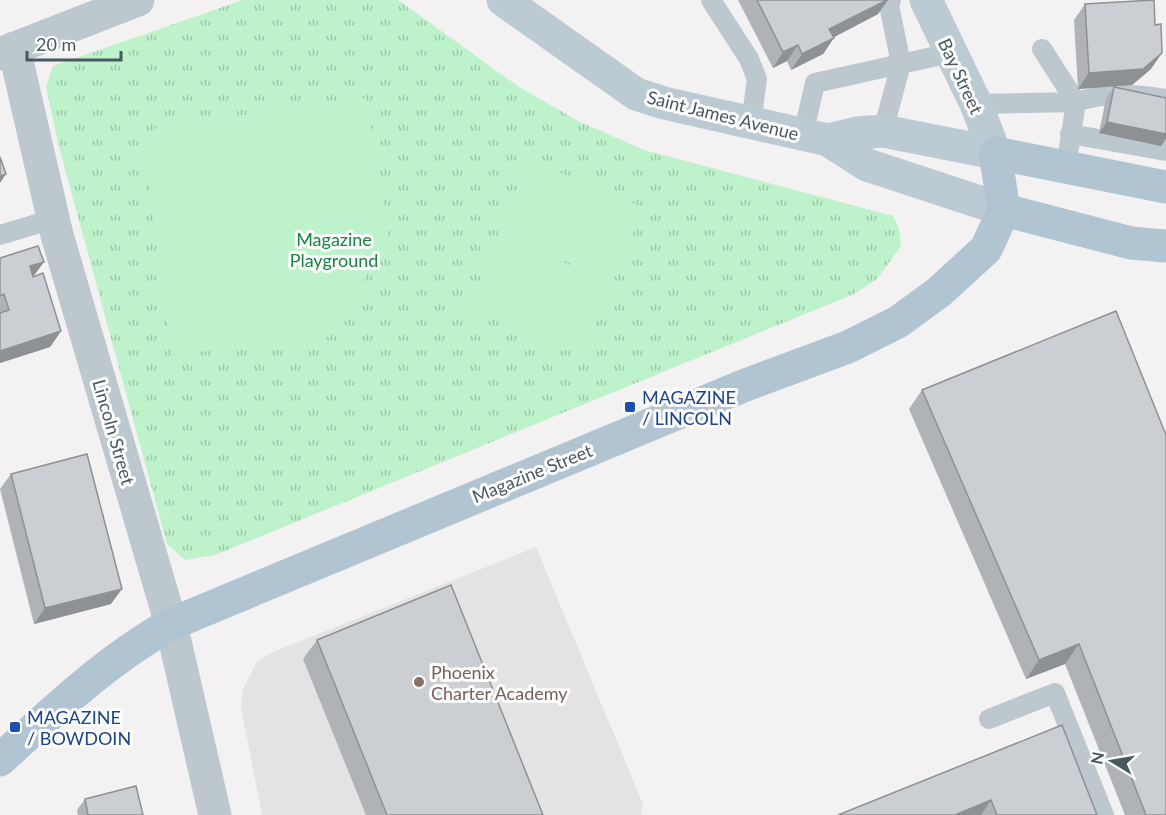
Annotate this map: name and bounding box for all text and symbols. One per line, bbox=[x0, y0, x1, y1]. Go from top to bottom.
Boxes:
scale bar bbox=[27, 24, 122, 62]
text: 20 m bbox=[36, 33, 76, 55]
street label: Bay Street bbox=[934, 35, 988, 118]
street label: Saint James Avenue bbox=[645, 86, 801, 144]
park label: Magazine Playground bbox=[290, 228, 378, 271]
street label: Lincoln Street bbox=[88, 377, 140, 488]
place label: MAGAZINE / LINCOLN bbox=[642, 386, 736, 429]
marker: MAGAZINE / LINCOLN bbox=[623, 400, 637, 414]
street label: Magazine Street bbox=[469, 439, 596, 507]
place label: Phoenix Charter Academy bbox=[431, 661, 568, 704]
marker: Phoenix Charter Academy bbox=[412, 675, 426, 689]
place label: MAGAZINE / BOWDOIN bbox=[27, 706, 131, 749]
marker: MAGAZINE / BOWDOIN bbox=[8, 720, 22, 734]
north arrow bbox=[1082, 731, 1142, 791]
text: N bbox=[1086, 750, 1107, 766]

